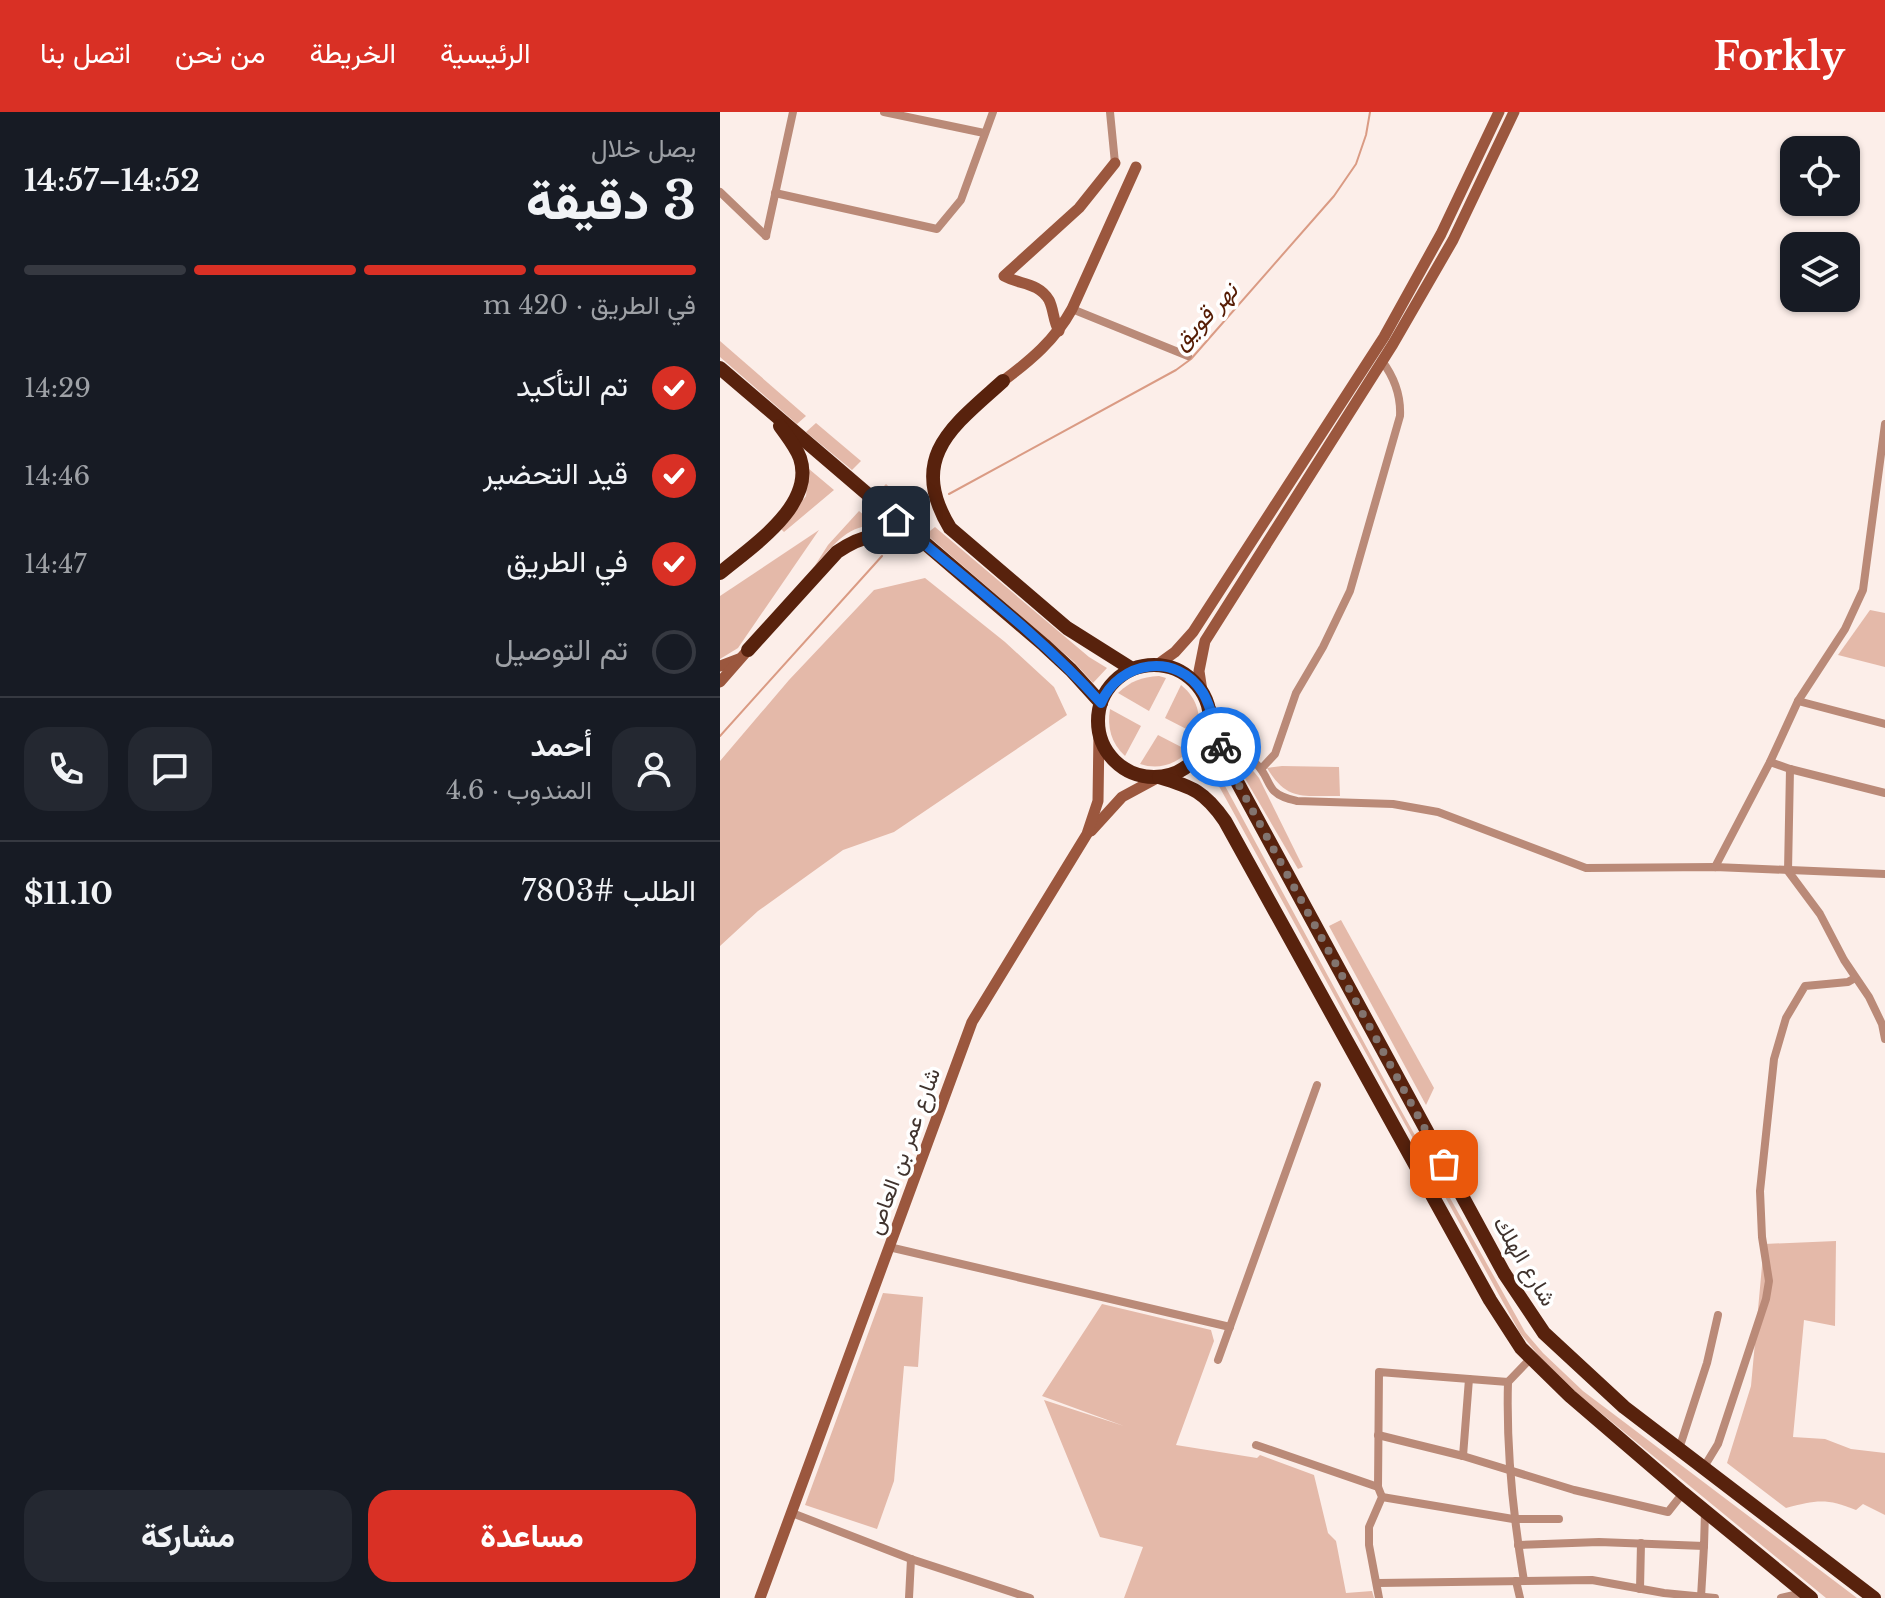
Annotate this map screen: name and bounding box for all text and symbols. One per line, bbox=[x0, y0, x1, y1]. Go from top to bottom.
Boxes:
text: Forkly bbox=[1714, 33, 1845, 80]
text: اتصل بنا bbox=[40, 36, 131, 71]
text: من نحن bbox=[175, 36, 265, 71]
text: الخريطة bbox=[309, 36, 396, 71]
text: الرئيسية bbox=[440, 36, 531, 71]
text: يصل خلال bbox=[591, 132, 696, 164]
map controls bbox=[1780, 136, 1860, 312]
button: locate bbox=[1780, 136, 1860, 216]
text: 14:52–14:57 bbox=[24, 162, 200, 199]
text: 3 دقيقة bbox=[526, 169, 696, 233]
button: layers bbox=[1780, 232, 1860, 312]
water label: نهر قويق bbox=[1166, 275, 1245, 356]
text: في الطريق · 420 m bbox=[483, 289, 696, 321]
icon: check bbox=[652, 366, 696, 410]
text: تم التأكيد bbox=[516, 367, 628, 404]
text: 14:29 bbox=[24, 372, 91, 404]
icon: check bbox=[652, 454, 696, 498]
text: قيد التحضير bbox=[483, 455, 628, 492]
text: 14:46 bbox=[24, 460, 90, 492]
pin bbox=[862, 486, 930, 554]
icon: home bbox=[874, 498, 918, 542]
icon: check bbox=[652, 542, 696, 586]
text: في الطريق bbox=[506, 543, 628, 580]
text: 14:47 bbox=[24, 548, 86, 580]
text: تم التوصيل bbox=[494, 631, 628, 668]
courier bbox=[1181, 707, 1261, 787]
icon: bike bbox=[1199, 725, 1243, 769]
button: phone bbox=[24, 727, 108, 811]
button: chat bbox=[128, 727, 212, 811]
text: أحمد bbox=[530, 727, 592, 764]
button: person bbox=[612, 727, 696, 811]
text: المندوب · 4.6 bbox=[446, 774, 592, 806]
text: الطلب #7803 bbox=[521, 872, 696, 909]
text: $11.10 bbox=[24, 875, 113, 912]
street label: شارع عمر بن العاص bbox=[861, 1064, 947, 1239]
pin bbox=[1410, 1130, 1478, 1198]
icon: bag bbox=[1422, 1142, 1466, 1186]
street label: شارع الهلك bbox=[1486, 1211, 1562, 1312]
button: مشاركة bbox=[24, 1490, 352, 1582]
button: مساعدة bbox=[368, 1490, 696, 1582]

